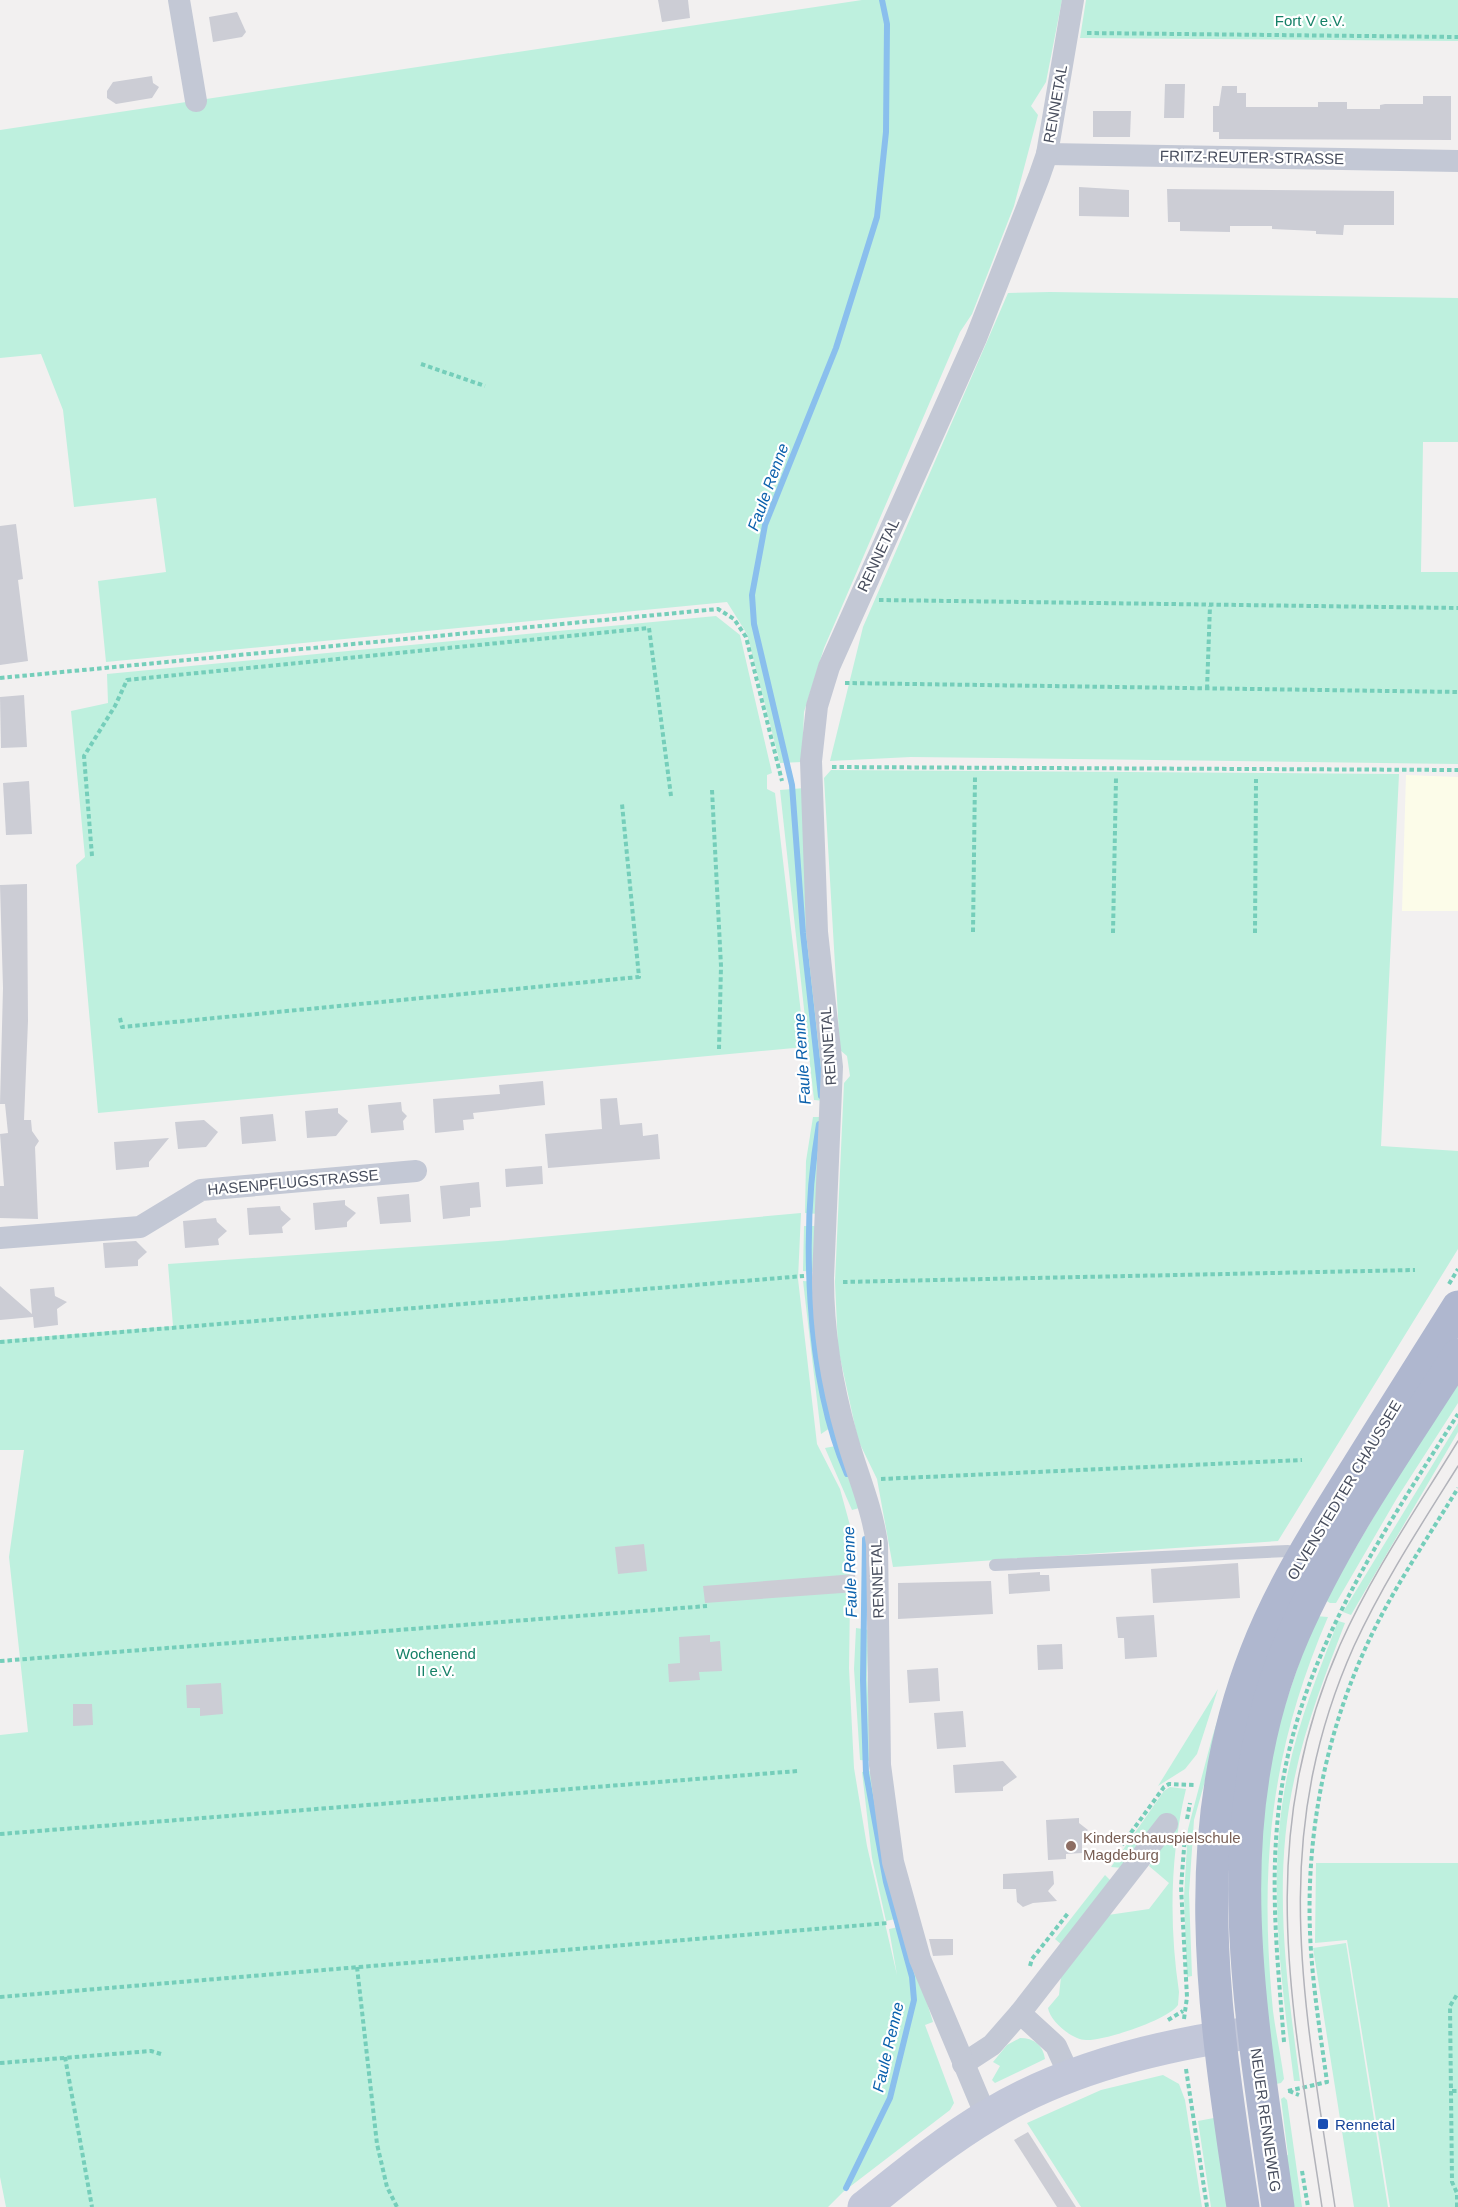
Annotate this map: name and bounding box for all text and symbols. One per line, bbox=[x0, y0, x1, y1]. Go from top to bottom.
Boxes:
park label: Fort V e.V. bbox=[1275, 12, 1345, 29]
street label: RENNETAL bbox=[1040, 64, 1070, 144]
street label: FRITZ-REUTER-STRASSE bbox=[1160, 147, 1344, 167]
water label: Faule Renne bbox=[744, 441, 792, 533]
street label: RENNETAL bbox=[854, 516, 902, 594]
street label: RENNETAL bbox=[817, 1006, 839, 1086]
water label: Faule Renne bbox=[790, 1013, 814, 1105]
street label: HASENPFLUGSTRASSE bbox=[207, 1166, 379, 1198]
street label: OLVENSTEDTER CHAUSSEE bbox=[1284, 1397, 1404, 1583]
water label: Faule Renne bbox=[840, 1526, 860, 1618]
street label: RENNETAL bbox=[867, 1539, 887, 1619]
park label: Wochenend II e.V. bbox=[396, 1645, 476, 1679]
place label: Kinderschauspielschule Magdeburg bbox=[1083, 1829, 1241, 1863]
marker: Kinderschauspielschule Magdeburg bbox=[1064, 1839, 1078, 1853]
water label: Faule Renne bbox=[869, 2000, 907, 2094]
street label: NEUER RENNEWEG bbox=[1247, 2047, 1285, 2193]
place label: Rennetal bbox=[1335, 2116, 1395, 2133]
marker: Rennetal bbox=[1316, 2117, 1330, 2131]

